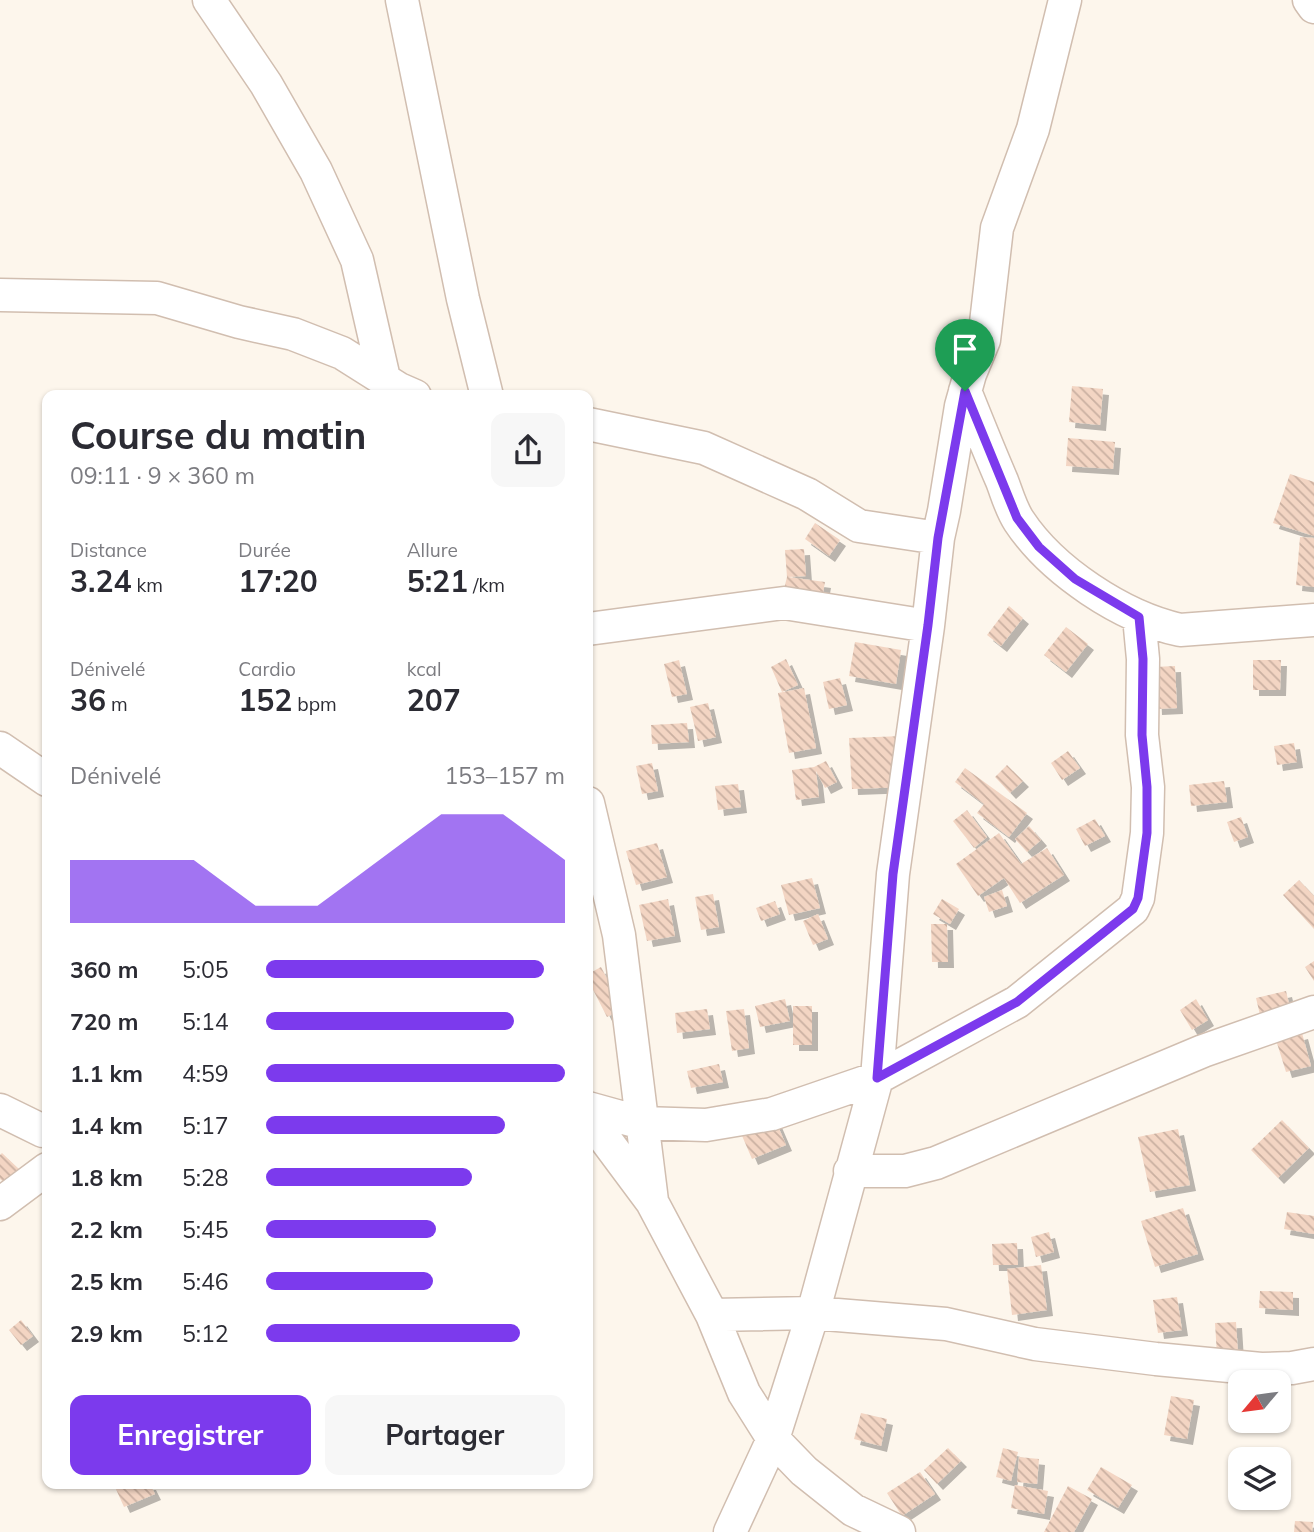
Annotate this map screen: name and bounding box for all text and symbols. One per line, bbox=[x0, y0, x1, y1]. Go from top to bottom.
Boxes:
pin bbox=[935, 319, 995, 391]
icon: arrive bbox=[946, 330, 984, 368]
text: Course du matin bbox=[70, 411, 366, 459]
button: share bbox=[491, 413, 565, 487]
text: 09:11 · 9 × 360 m bbox=[70, 461, 255, 490]
text: Distance bbox=[70, 538, 147, 562]
text: Durée bbox=[238, 538, 291, 562]
text: Allure bbox=[407, 538, 458, 562]
text: 3.24 bbox=[70, 562, 131, 600]
text: 17:20 bbox=[238, 562, 318, 600]
text: 5:21 bbox=[407, 562, 468, 600]
text: km bbox=[131, 573, 163, 597]
text: /km bbox=[468, 573, 505, 597]
text: Dénivelé bbox=[70, 657, 145, 681]
text: Cardio bbox=[238, 657, 296, 681]
text: kcal bbox=[407, 657, 441, 681]
text: 36 bbox=[70, 681, 106, 719]
text: 152 bbox=[238, 681, 292, 719]
text: 207 bbox=[407, 681, 461, 719]
text: m bbox=[106, 692, 128, 716]
text: bpm bbox=[292, 692, 337, 716]
text: Dénivelé bbox=[70, 761, 161, 790]
text: 153–157 m bbox=[444, 761, 565, 790]
text: 360 m bbox=[70, 955, 138, 984]
text: 5:05 bbox=[182, 955, 229, 984]
text: 720 m bbox=[70, 1007, 138, 1036]
text: 5:14 bbox=[182, 1007, 229, 1036]
text: 1.1 km bbox=[70, 1059, 143, 1088]
text: 4:59 bbox=[182, 1059, 229, 1088]
text: 1.4 km bbox=[70, 1111, 143, 1140]
text: 5:17 bbox=[182, 1111, 229, 1140]
text: 1.8 km bbox=[70, 1163, 143, 1192]
text: 5:28 bbox=[182, 1163, 229, 1192]
text: 2.2 km bbox=[70, 1215, 143, 1244]
text: 5:45 bbox=[182, 1215, 229, 1244]
text: 2.5 km bbox=[70, 1267, 143, 1296]
text: 5:46 bbox=[182, 1267, 229, 1296]
text: 2.9 km bbox=[70, 1319, 143, 1348]
text: 5:12 bbox=[182, 1319, 229, 1348]
north arrow bbox=[1228, 1370, 1292, 1433]
map controls bbox=[1228, 1370, 1291, 1510]
button: Enregistrer bbox=[70, 1395, 311, 1475]
button: Partager bbox=[325, 1395, 565, 1475]
button: layers bbox=[1228, 1447, 1291, 1510]

